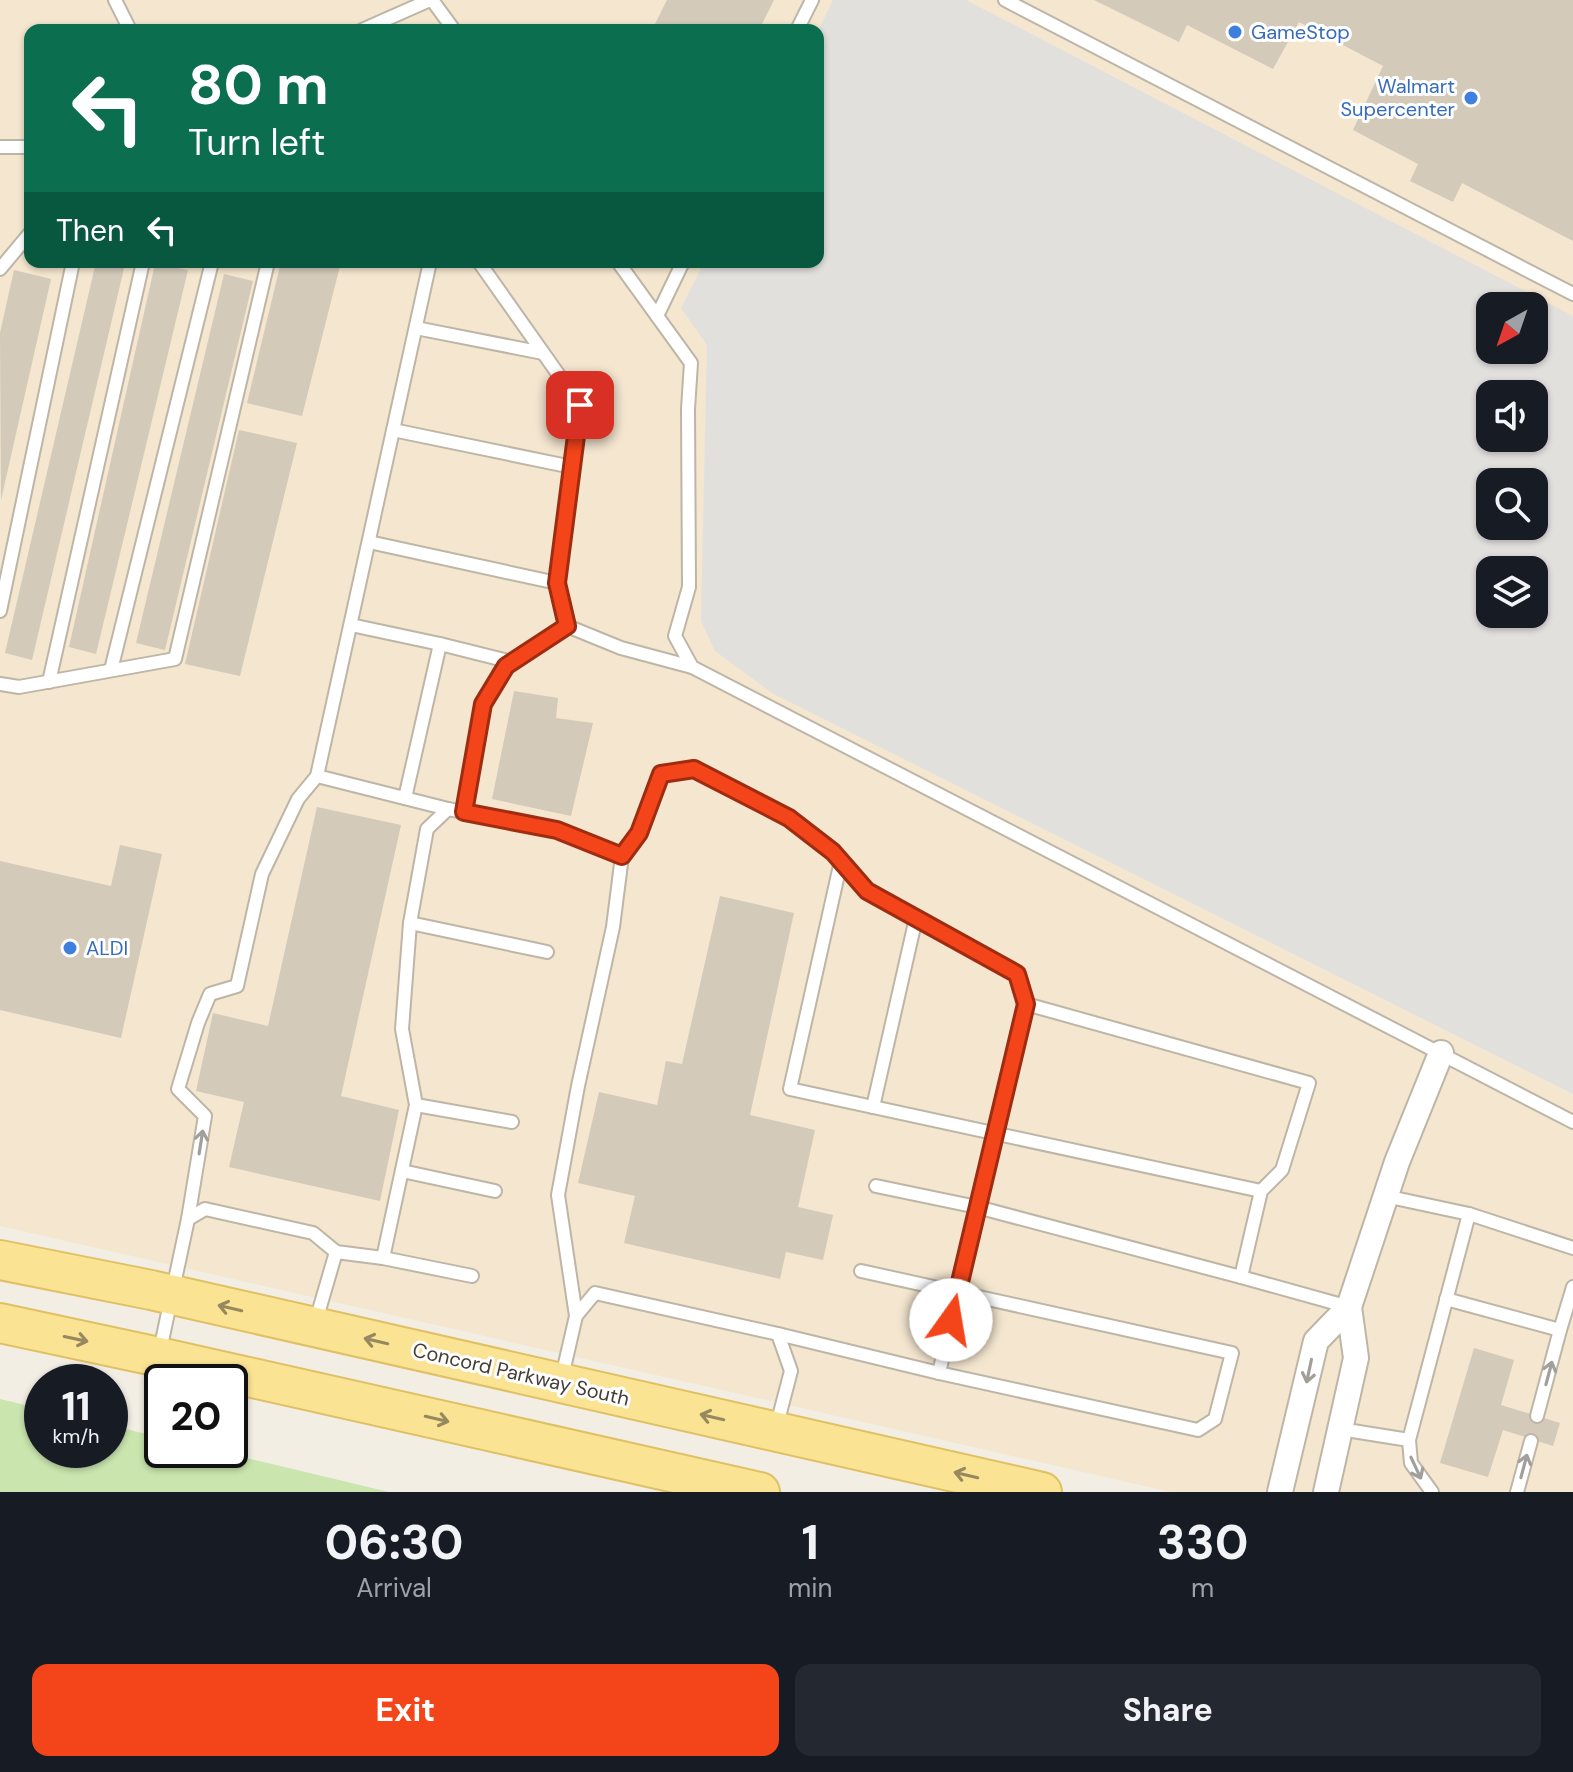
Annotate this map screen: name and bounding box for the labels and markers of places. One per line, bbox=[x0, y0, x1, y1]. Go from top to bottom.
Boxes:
place label: GameStop bbox=[1251, 19, 1350, 45]
marker: GameStop bbox=[1226, 23, 1244, 41]
place label: Walmart Supercenter bbox=[1340, 73, 1455, 122]
marker: Walmart Supercenter bbox=[1462, 89, 1480, 107]
pin bbox=[546, 371, 614, 439]
place label: ALDI bbox=[86, 935, 128, 961]
marker: ALDI bbox=[61, 939, 79, 957]

